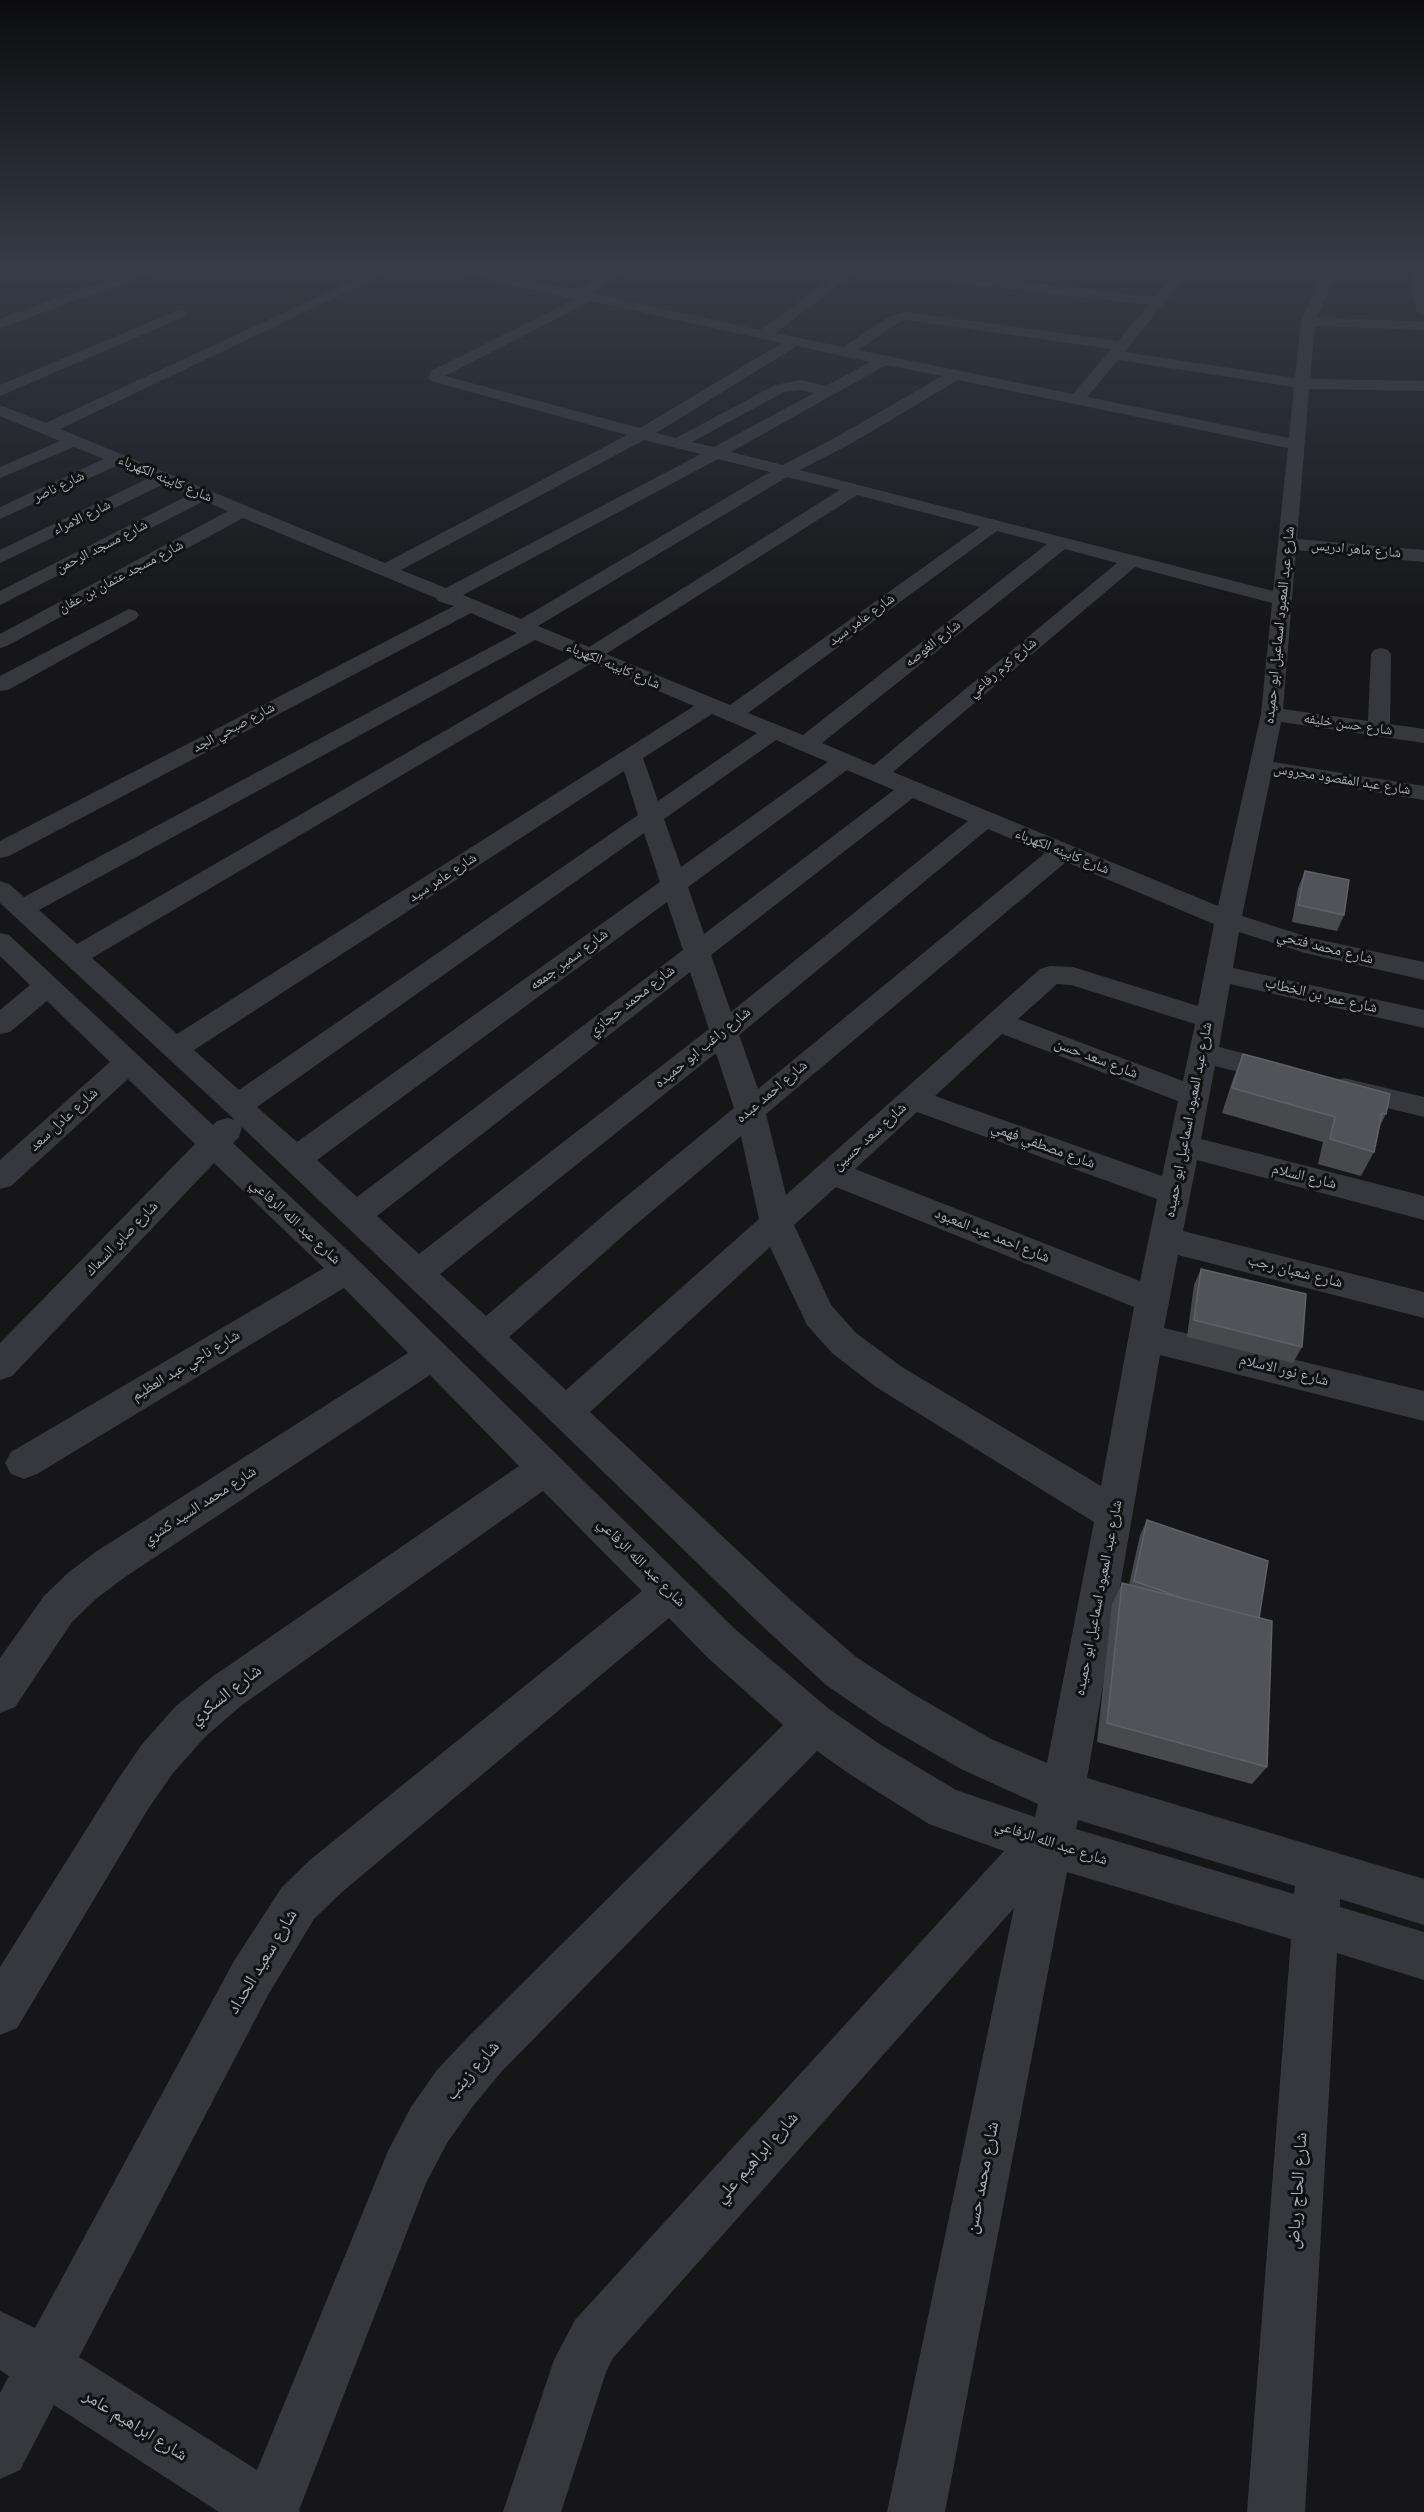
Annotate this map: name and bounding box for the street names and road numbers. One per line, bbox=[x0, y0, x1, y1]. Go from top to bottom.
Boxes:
street label: شارع كابينه الكهرباء bbox=[116, 452, 214, 506]
street label: شارع ناصر bbox=[31, 468, 87, 506]
street label: شارع الامراء bbox=[50, 497, 114, 539]
street label: شارع مسجد الرحمن bbox=[53, 517, 151, 577]
street label: شارع عبد المعبود اسماعيل ابو حميده bbox=[1261, 525, 1299, 725]
street label: شارع مسجد عثمان بن عفان bbox=[56, 537, 186, 617]
street label: شارع ماهر ادريس bbox=[1310, 538, 1402, 562]
street label: شارع عامر سيد bbox=[826, 590, 898, 650]
street label: شارع الغوصه bbox=[902, 617, 964, 671]
street label: شارع كرم رفاعي bbox=[965, 635, 1041, 701]
street label: شارع كابينه الكهرباء bbox=[564, 639, 662, 693]
street label: شارع صبحي الجد bbox=[190, 699, 278, 757]
street label: شارع حسن خليفه bbox=[1302, 710, 1394, 740]
street label: شارع عبد المقصود محروس bbox=[1272, 761, 1412, 799]
street label: شارع كابينه الكهرباء bbox=[1013, 825, 1111, 879]
street label: شارع عامر سيد bbox=[406, 850, 480, 906]
street label: شارع سمير جمعه bbox=[526, 925, 612, 995]
street label: شارع محمد فتحي bbox=[1275, 927, 1375, 969]
street label: شارع محمد حجازي bbox=[585, 962, 679, 1040]
street label: شارع عمر بن الخطاب bbox=[1263, 974, 1379, 1018]
street label: شارع راغب ابو حميده bbox=[651, 1004, 755, 1092]
street label: شارع عبد المعبود اسماعيل ابو حميده bbox=[1161, 1021, 1217, 1219]
street label: شارع سعد حسن bbox=[1052, 1035, 1140, 1083]
street label: شارع احمد عبده bbox=[732, 1057, 812, 1127]
street label: شارع عادل سعد bbox=[26, 1084, 102, 1156]
street label: شارع سعد حسين bbox=[829, 1099, 911, 1175]
street label: شارع مصطفي فهمي bbox=[989, 1119, 1097, 1173]
street label: شارع السلام bbox=[1270, 1160, 1338, 1194]
street label: شارع عبد الله الرفاعي bbox=[246, 1175, 344, 1269]
street label: شارع صابر السماك bbox=[82, 1198, 162, 1280]
street label: شارع احمد عبد المعبود bbox=[932, 1205, 1052, 1267]
street label: شارع شعبان رجب bbox=[1246, 1252, 1344, 1292]
street label: شارع ناجي عبد العظيم bbox=[129, 1327, 243, 1405]
street label: شارع نور الاسلام bbox=[1238, 1351, 1330, 1391]
street label: شارع محمد السيد كشري bbox=[140, 1463, 260, 1549]
street label: شارع عبد المعبود اسماعيل ابو حميده bbox=[1071, 1499, 1127, 1697]
street label: شارع عبد الله الرفاعي bbox=[593, 1515, 689, 1611]
street label: شارع السكري bbox=[186, 1660, 266, 1730]
street label: شارع عبد الله الرفاعي bbox=[992, 1816, 1110, 1870]
street label: شارع سعيد الحداد bbox=[223, 1906, 303, 2018]
street label: شارع زينب bbox=[441, 2037, 505, 2105]
street label: شارع ابراهيم علي bbox=[710, 2108, 804, 2208]
street label: شارع محمد حسن bbox=[962, 2120, 1004, 2236]
street label: شارع الحاج رياض bbox=[1283, 2132, 1313, 2250]
street label: شارع ابراهيم عامر bbox=[79, 2385, 191, 2467]

